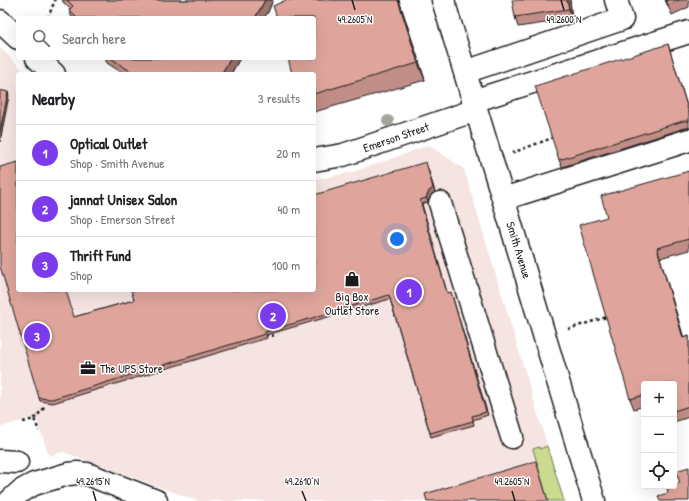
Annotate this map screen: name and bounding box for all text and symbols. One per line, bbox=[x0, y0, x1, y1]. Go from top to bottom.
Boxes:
text: 49.2605°N bbox=[338, 13, 372, 26]
text: 49.2600°N bbox=[547, 13, 581, 26]
search box bbox=[16, 16, 316, 60]
icon: search bbox=[30, 27, 52, 49]
text: Search here bbox=[62, 28, 126, 49]
text: Nearby bbox=[32, 87, 75, 110]
text: 3 results bbox=[258, 89, 300, 107]
street label: Emerson Street bbox=[361, 118, 432, 156]
text: Optical Outlet bbox=[70, 133, 147, 154]
text: 1 bbox=[43, 144, 47, 162]
text: 20 m bbox=[276, 144, 300, 162]
text: Shop · Smith Avenue bbox=[70, 154, 164, 172]
text: jannat Unisex Salon bbox=[70, 189, 177, 210]
text: 2 bbox=[42, 200, 48, 218]
text: 40 m bbox=[277, 200, 300, 218]
text: Shop · Emerson Street bbox=[70, 210, 175, 228]
street label: Smith Avenue bbox=[502, 219, 536, 281]
your location bbox=[387, 229, 407, 249]
text: Thrift Fund bbox=[70, 245, 131, 266]
text: 3 bbox=[42, 256, 48, 274]
text: 100 m bbox=[272, 256, 300, 274]
text: Shop bbox=[70, 266, 92, 284]
shop icon: Big Box Outlet Store bbox=[343, 270, 361, 288]
pin: 1 bbox=[396, 277, 422, 307]
place label: Big Box Outlet Store bbox=[325, 288, 379, 319]
pin: 2 bbox=[260, 301, 286, 331]
pin: 3 bbox=[24, 321, 50, 351]
office icon: The UPS Store bbox=[79, 359, 97, 377]
place label: The UPS Store bbox=[100, 360, 163, 377]
map controls bbox=[641, 381, 677, 489]
button: + bbox=[641, 381, 677, 417]
button: − bbox=[641, 417, 677, 453]
button: locate bbox=[641, 453, 677, 489]
text: 49.2615°N bbox=[76, 475, 110, 488]
text: 49.2610°N bbox=[285, 475, 319, 488]
text: 49.2605°N bbox=[495, 475, 529, 488]

